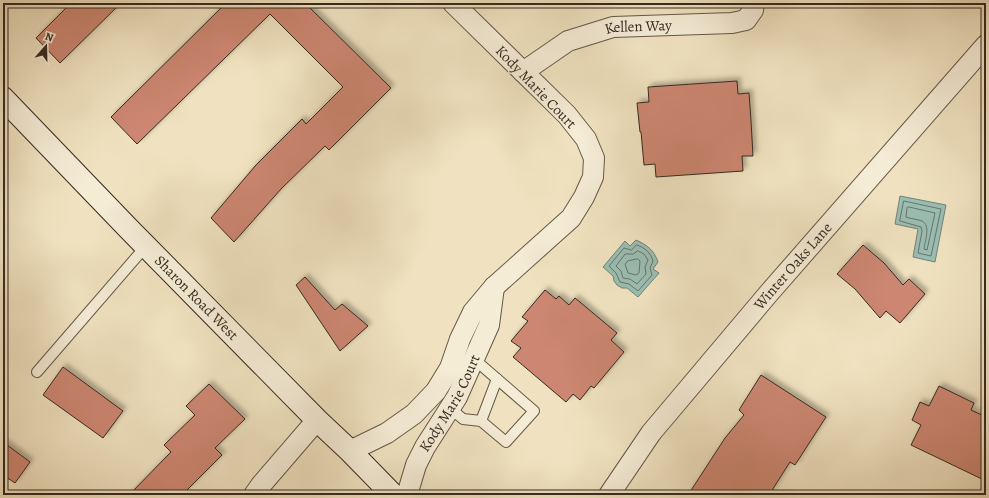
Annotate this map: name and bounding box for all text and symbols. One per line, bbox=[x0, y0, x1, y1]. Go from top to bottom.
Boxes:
street label: Kellen Way bbox=[602, 15, 672, 39]
north arrow bbox=[26, 26, 66, 66]
text: N bbox=[43, 29, 56, 45]
street label: Kody Marie Court bbox=[491, 41, 581, 133]
street label: Winter Oaks Lane bbox=[749, 218, 837, 315]
street label: Sharon Road West bbox=[150, 251, 243, 345]
street label: Kody Marie Court bbox=[414, 351, 485, 456]

